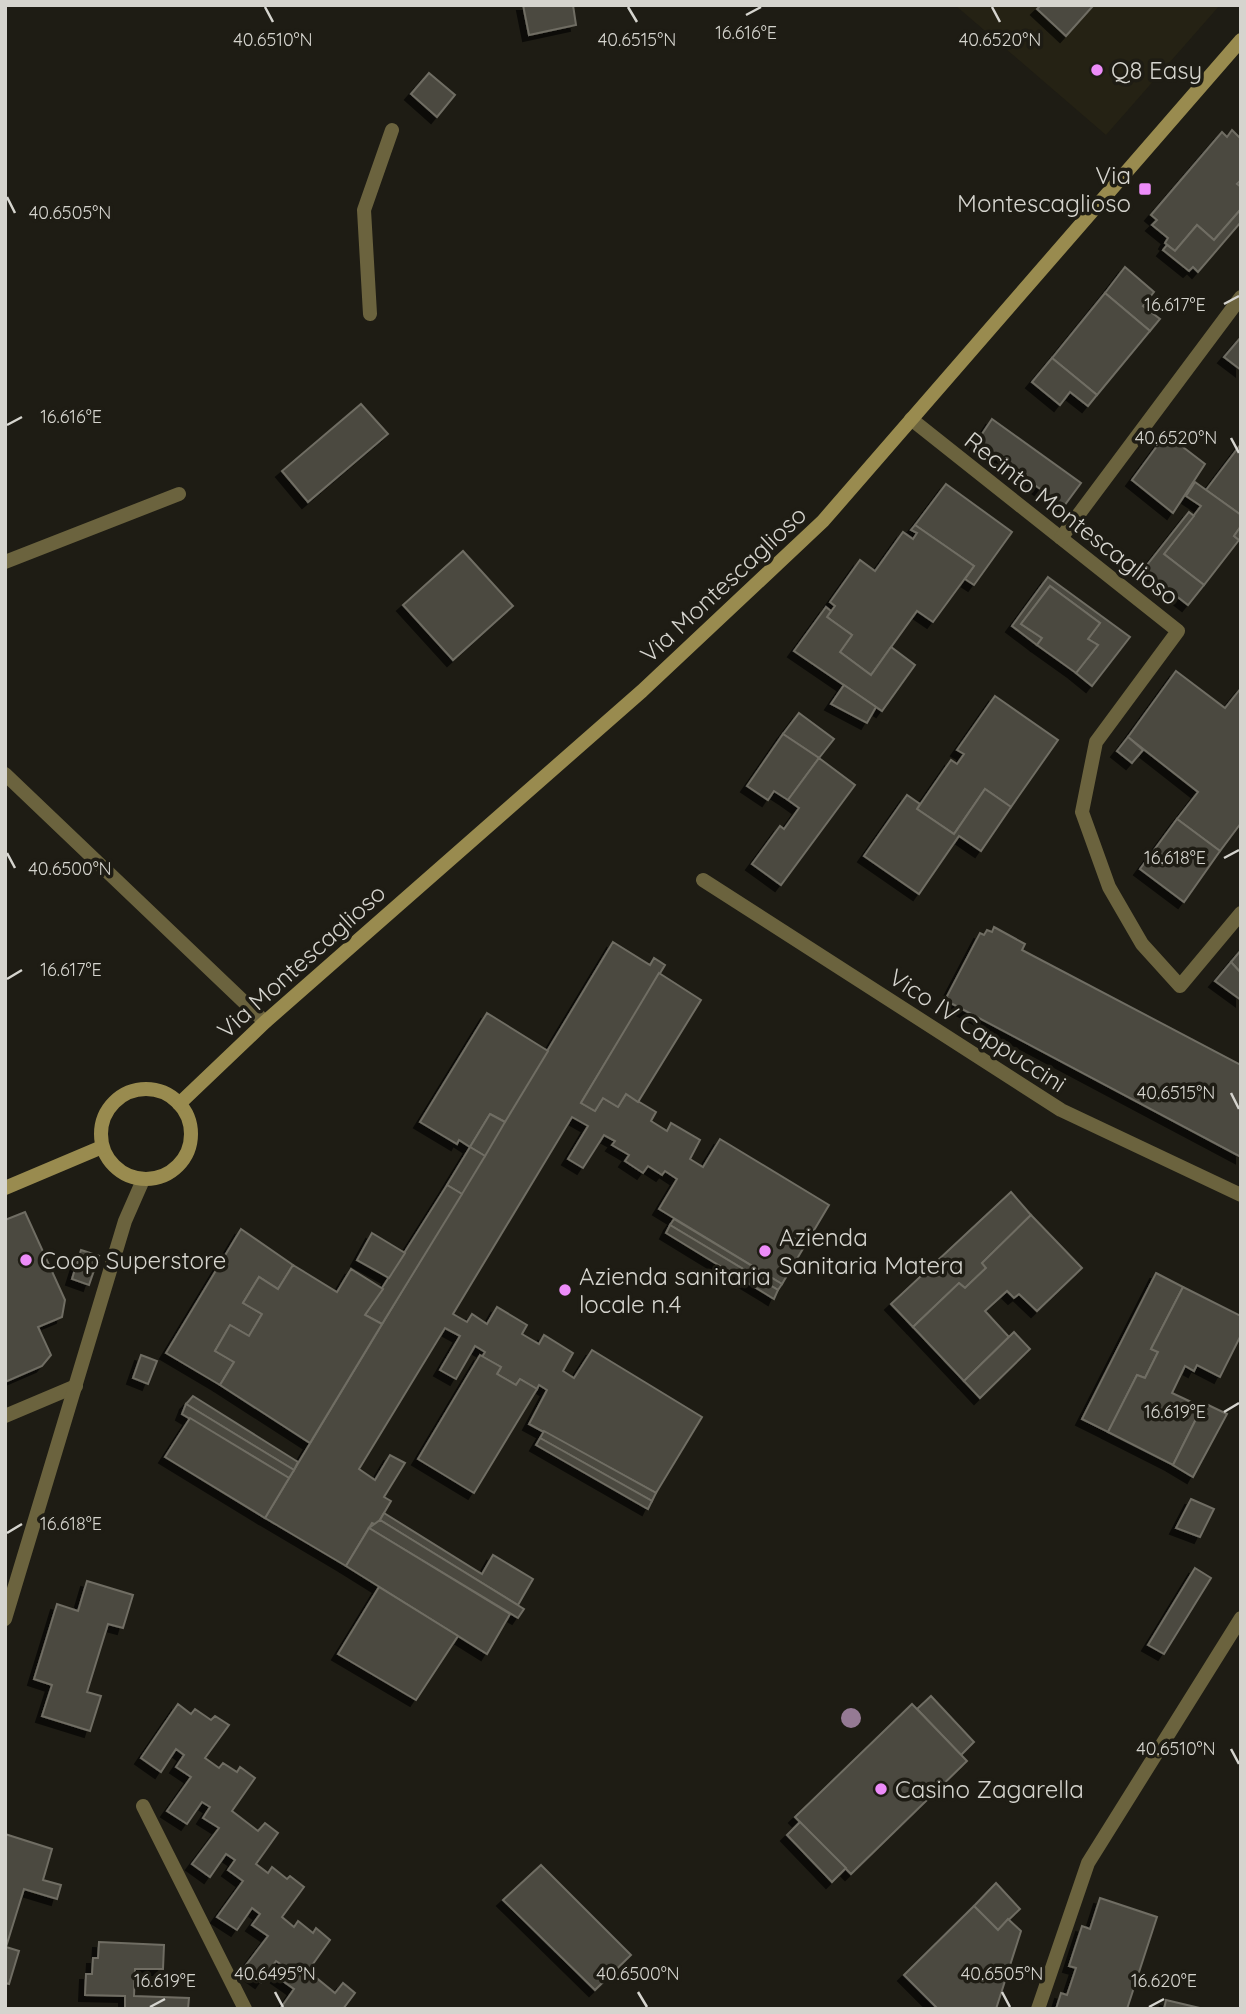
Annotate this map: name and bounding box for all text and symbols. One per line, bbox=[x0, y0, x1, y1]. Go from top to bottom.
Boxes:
text: 16.616°E bbox=[715, 21, 777, 44]
text: 40.6510°N bbox=[233, 28, 313, 51]
text: 40.6515°N bbox=[598, 28, 676, 51]
text: 40.6520°N bbox=[959, 28, 1041, 51]
place label: Q8 Easy bbox=[1111, 55, 1202, 85]
marker: Q8 Easy bbox=[1089, 62, 1105, 78]
place label: Via Montescaglioso bbox=[957, 160, 1131, 218]
marker: Via Montescaglioso bbox=[1137, 181, 1153, 197]
text: 40.6505°N bbox=[29, 201, 111, 224]
text: 16.617°E bbox=[1144, 293, 1206, 316]
text: 16.616°E bbox=[40, 405, 102, 428]
street label: Recinto Montescaglioso bbox=[959, 425, 1185, 611]
text: 40.6520°N bbox=[1135, 426, 1217, 449]
street label: Via Montescaglioso bbox=[634, 499, 812, 669]
text: 16.618°E bbox=[1144, 846, 1206, 869]
text: 40.6500°N bbox=[28, 857, 112, 880]
street label: Via Montescaglioso bbox=[211, 878, 391, 1044]
text: 16.617°E bbox=[40, 958, 102, 981]
street label: Vico IV Cappuccini bbox=[884, 962, 1072, 1098]
text: 40.6515°N bbox=[1137, 1081, 1215, 1104]
place label: Azienda Sanitaria Matera bbox=[779, 1222, 964, 1280]
marker: Azienda Sanitaria Matera bbox=[757, 1243, 773, 1259]
place label: Coop Superstore bbox=[40, 1245, 226, 1275]
marker: Coop Superstore bbox=[18, 1252, 34, 1268]
place label: Azienda sanitaria locale n.4 bbox=[579, 1261, 771, 1319]
marker: Azienda sanitaria locale n.4 bbox=[557, 1282, 573, 1298]
text: 16.619°E bbox=[1144, 1400, 1206, 1423]
text: 16.618°E bbox=[40, 1512, 102, 1535]
text: 40.6510°N bbox=[1136, 1737, 1216, 1760]
place label: Casino Zagarella bbox=[895, 1774, 1084, 1804]
marker: Casino Zagarella bbox=[873, 1781, 889, 1797]
text: 40.6495°N bbox=[234, 1962, 316, 1985]
text: 40.6500°N bbox=[596, 1962, 680, 1985]
text: 40.6505°N bbox=[961, 1962, 1043, 1985]
text: 16.619°E bbox=[134, 1969, 196, 1992]
text: 16.620°E bbox=[1131, 1969, 1197, 1992]

